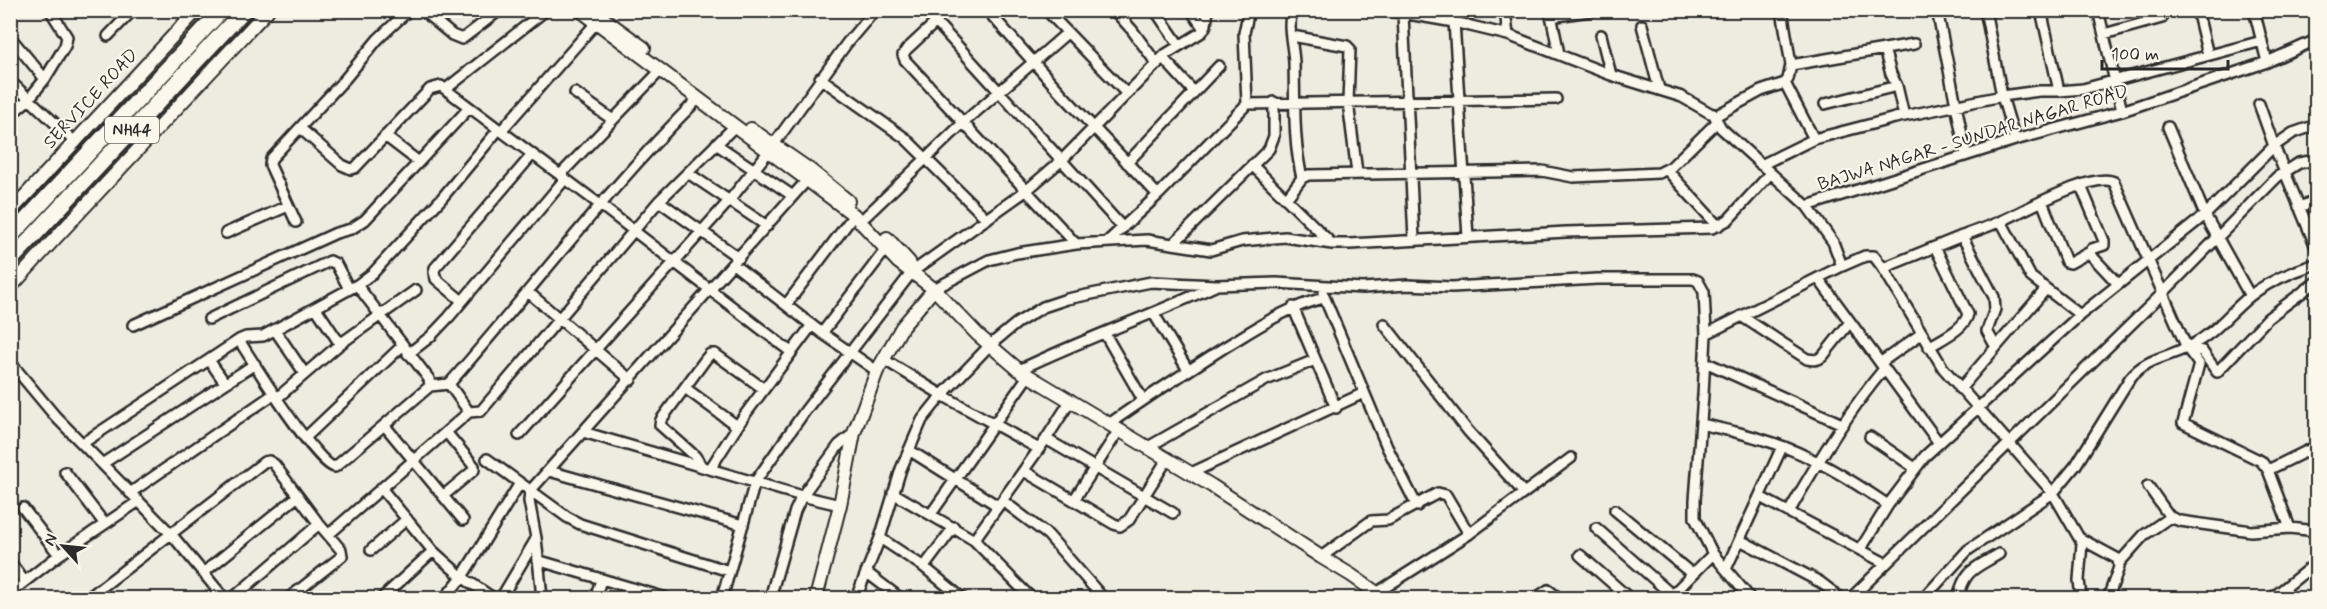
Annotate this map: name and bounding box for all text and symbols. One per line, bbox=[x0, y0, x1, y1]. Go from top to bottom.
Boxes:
scale bar bbox=[2102, 33, 2228, 71]
text: 100 m bbox=[2111, 43, 2159, 67]
street label: SERVICE ROAD bbox=[38, 44, 144, 154]
street label: BAJWA NAGAR - SUNDAR NAGAR ROAD bbox=[1815, 79, 2131, 197]
road number: NH44 bbox=[105, 117, 159, 143]
north arrow bbox=[33, 516, 93, 576]
text: N bbox=[39, 530, 63, 549]

